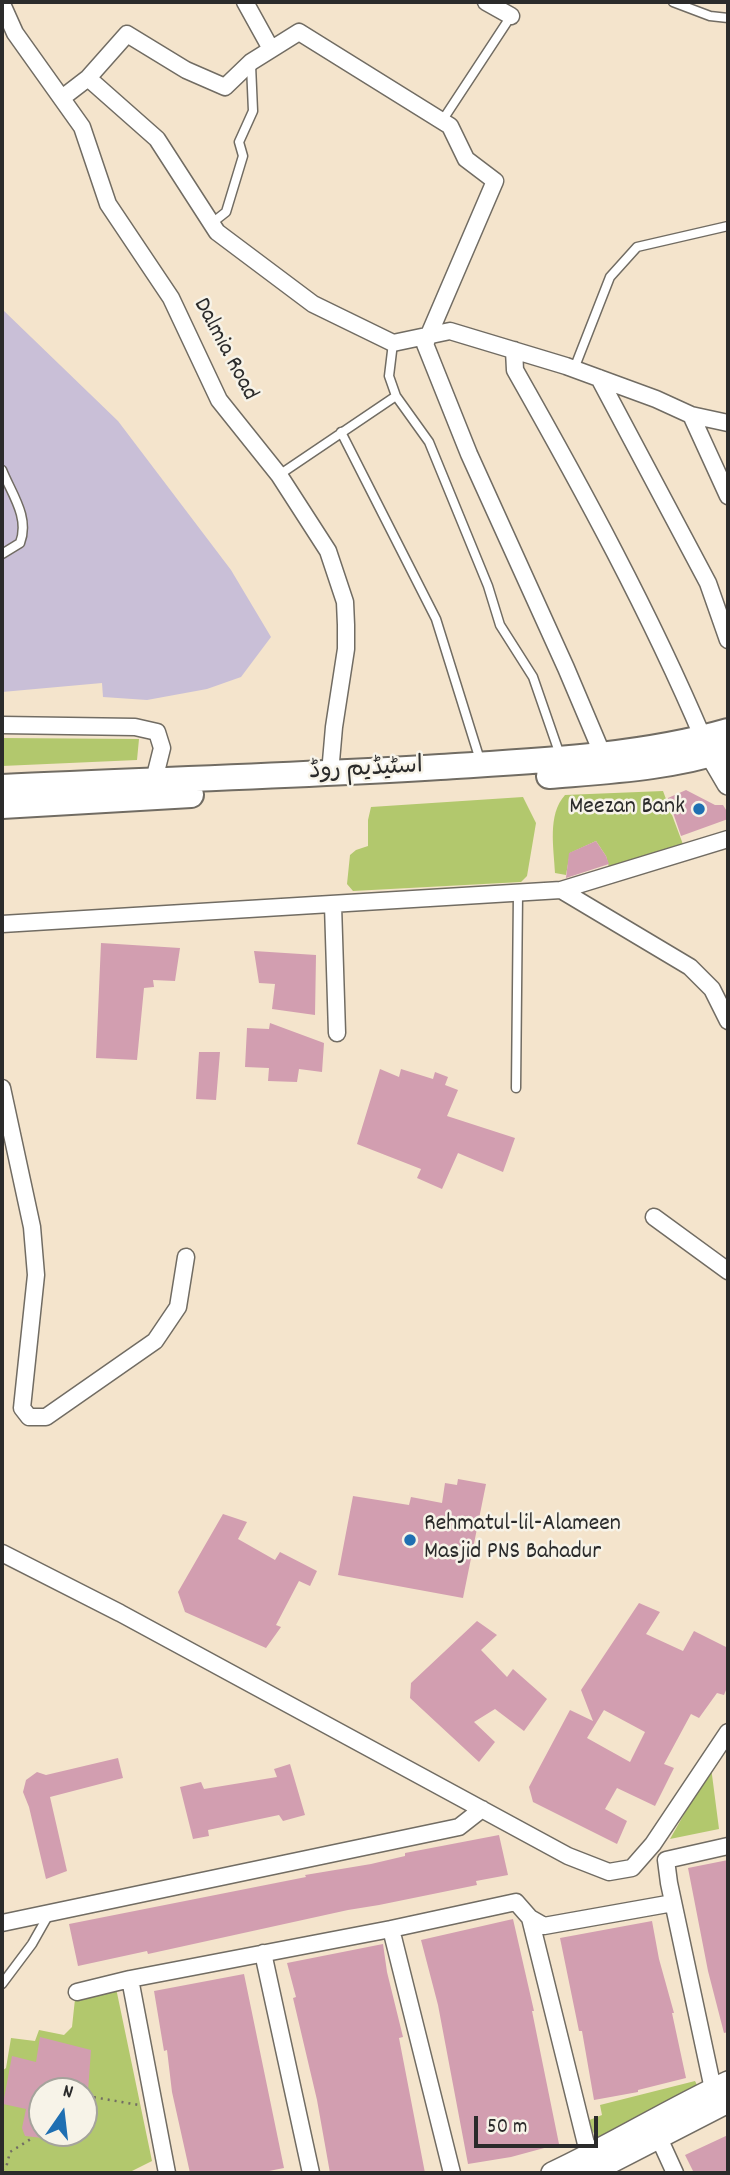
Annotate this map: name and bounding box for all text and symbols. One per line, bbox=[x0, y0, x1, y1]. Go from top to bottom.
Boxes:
street label: Dalmia Road bbox=[185, 294, 263, 406]
street label: اسٹیڈیم روڈ bbox=[308, 754, 424, 788]
place label: Meezan Bank bbox=[569, 795, 685, 823]
marker: Meezan Bank bbox=[691, 801, 707, 817]
place label: Rehmatul-lil-Alameen Masjid PNS Bahadur bbox=[424, 1512, 621, 1568]
marker: Rehmatul-lil-Alameen Masjid PNS Bahadur bbox=[402, 1532, 418, 1548]
north arrow bbox=[28, 2077, 98, 2147]
text: N bbox=[60, 2079, 76, 2107]
scale bar bbox=[478, 2102, 602, 2146]
text: 50 m bbox=[487, 2113, 527, 2143]

